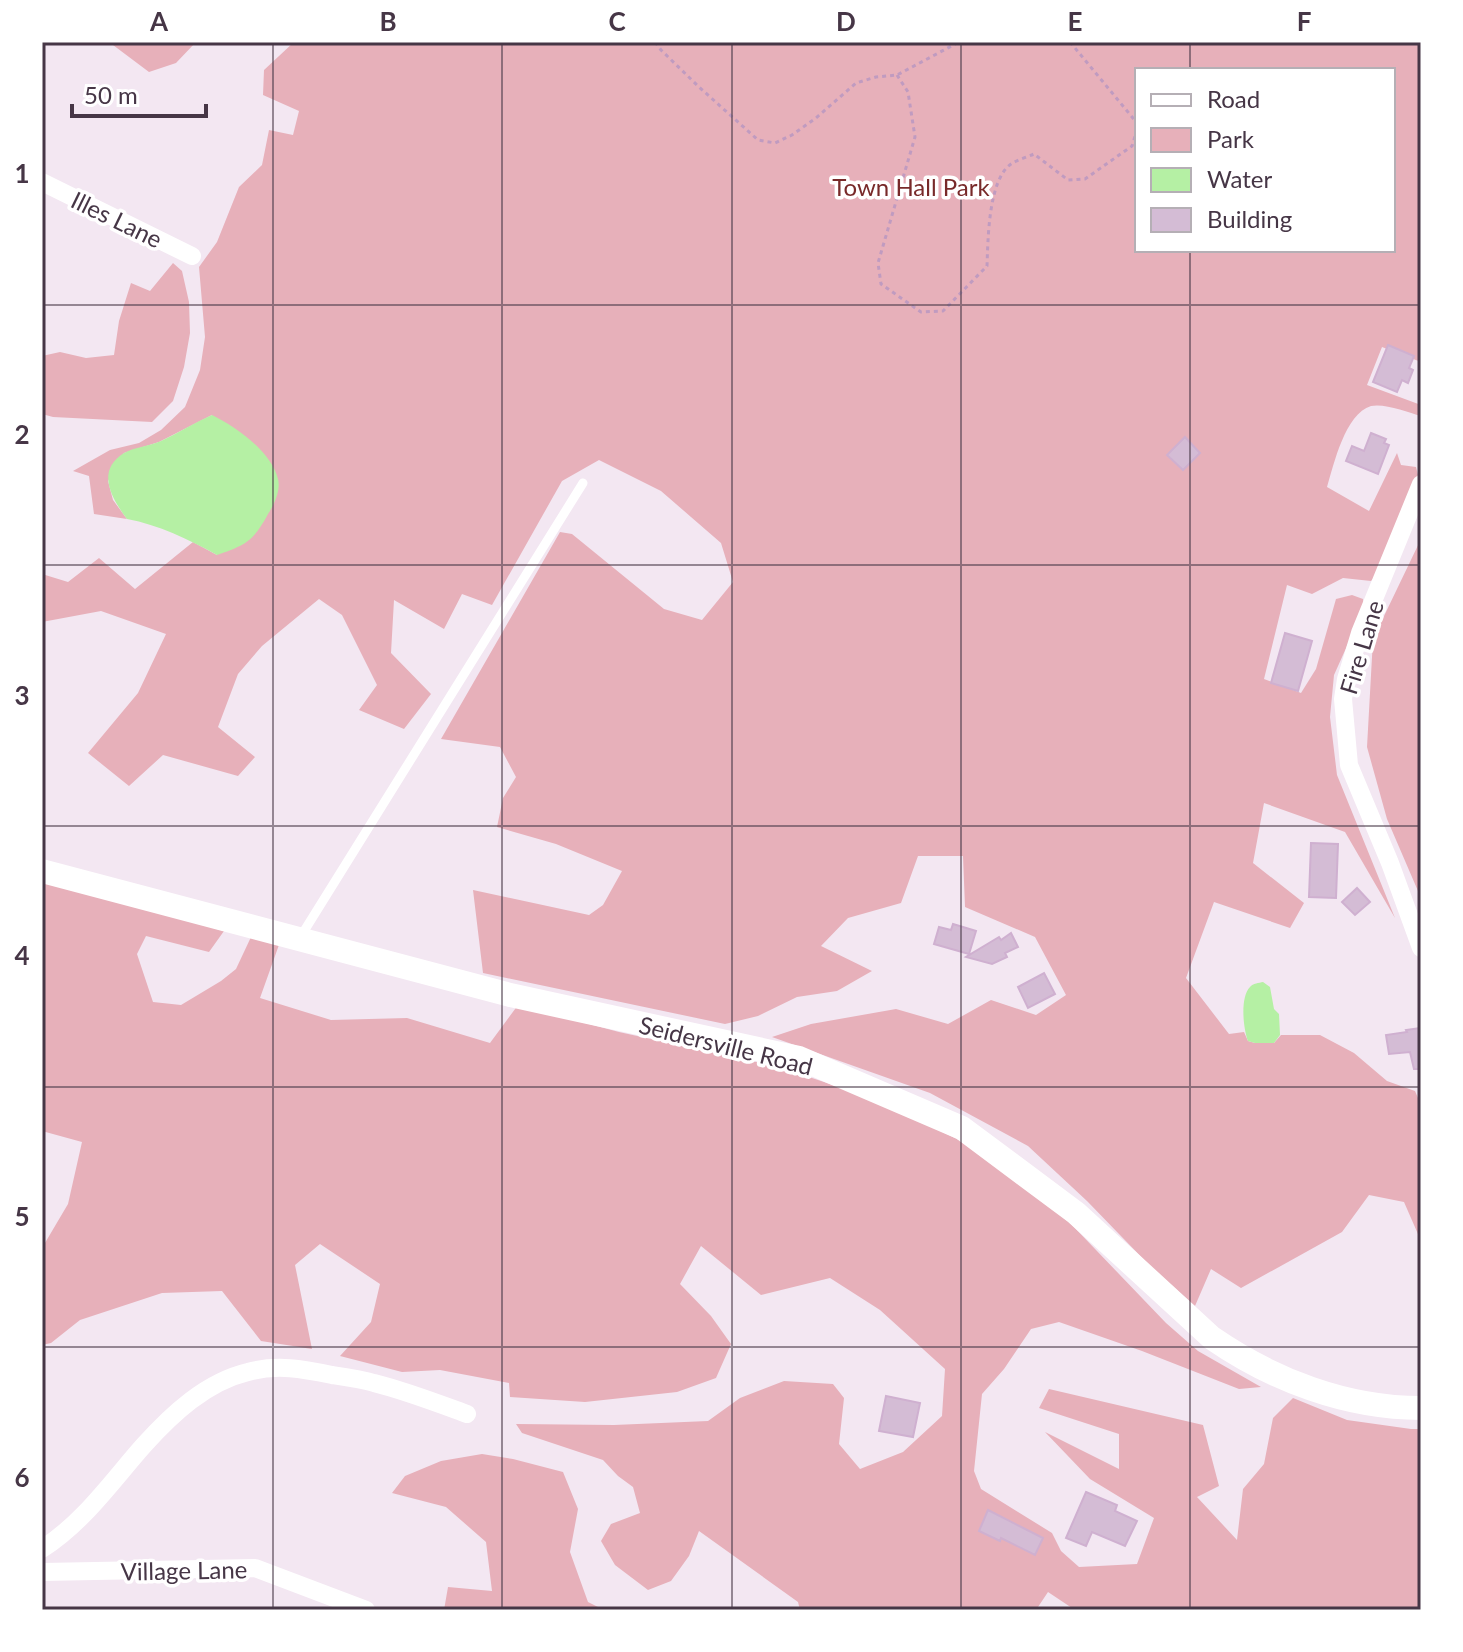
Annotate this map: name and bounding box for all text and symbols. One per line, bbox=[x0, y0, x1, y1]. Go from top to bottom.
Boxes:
text: A bbox=[149, 5, 169, 37]
text: B bbox=[379, 5, 397, 37]
text: C bbox=[608, 5, 626, 37]
text: D bbox=[836, 5, 856, 37]
text: E bbox=[1068, 5, 1082, 37]
text: F bbox=[1297, 5, 1311, 37]
scale bar bbox=[72, 68, 206, 118]
legend bbox=[1135, 68, 1395, 252]
text: 50 m bbox=[84, 80, 138, 109]
text: Road bbox=[1207, 84, 1260, 113]
text: Park bbox=[1207, 124, 1255, 153]
text: 1 bbox=[14, 157, 30, 189]
text: Water bbox=[1207, 164, 1272, 193]
park label: Town Hall Park bbox=[832, 172, 990, 201]
street label: Illes Lane bbox=[67, 185, 167, 253]
text: Building bbox=[1207, 204, 1292, 233]
text: 2 bbox=[14, 418, 30, 450]
street label: Fire Lane bbox=[1333, 597, 1389, 697]
text: 3 bbox=[14, 679, 30, 711]
text: 4 bbox=[14, 939, 30, 971]
street label: Seidersville Road bbox=[636, 1009, 816, 1081]
text: 5 bbox=[14, 1200, 30, 1232]
text: 6 bbox=[14, 1461, 30, 1493]
street label: Village Lane bbox=[120, 1554, 248, 1586]

